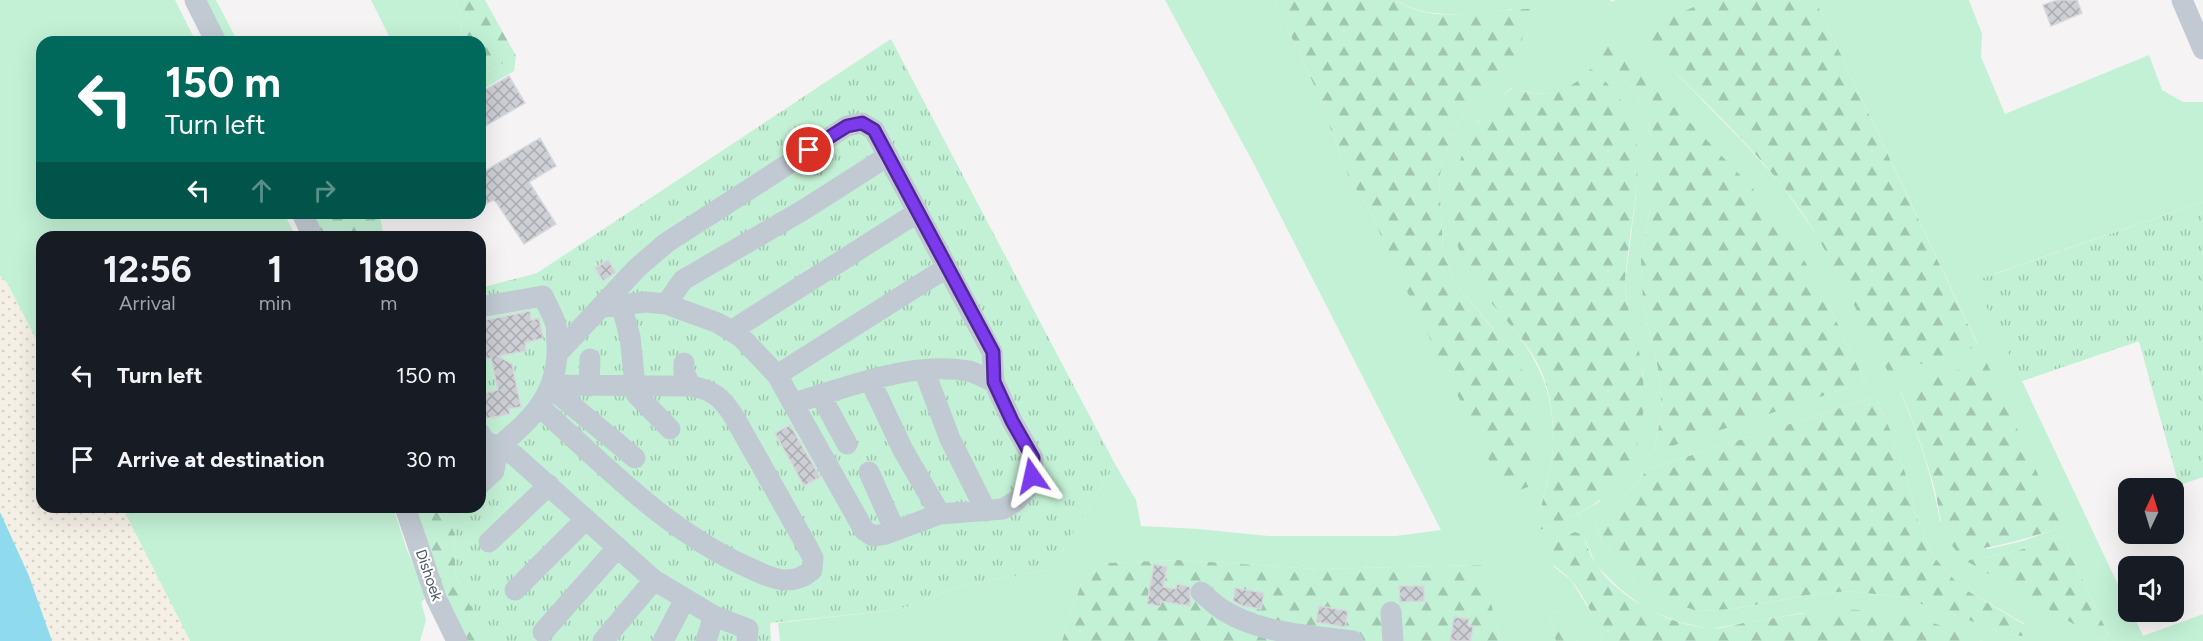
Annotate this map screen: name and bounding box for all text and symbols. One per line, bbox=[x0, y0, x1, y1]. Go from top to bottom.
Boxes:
text: 150 m bbox=[165, 57, 281, 108]
icon: left bbox=[66, 60, 144, 138]
text: Turn left bbox=[165, 108, 265, 141]
pin bbox=[783, 124, 834, 175]
icon: arrive bbox=[792, 133, 825, 166]
icon: left bbox=[182, 174, 215, 207]
icon: ahead bbox=[245, 174, 278, 207]
icon: right bbox=[308, 174, 341, 207]
text: 12:56 bbox=[103, 248, 192, 291]
text: 1 bbox=[267, 248, 283, 291]
text: 180 bbox=[358, 248, 419, 291]
text: Arrival bbox=[119, 291, 176, 315]
text: min bbox=[259, 291, 291, 315]
text: m bbox=[380, 291, 397, 315]
icon: left bbox=[66, 359, 99, 392]
text: Turn left bbox=[117, 362, 203, 389]
text: 150 m bbox=[396, 362, 456, 389]
icon: arrive bbox=[66, 443, 99, 476]
position arrow bbox=[1000, 444, 1064, 508]
text: Arrive at destination bbox=[117, 446, 325, 473]
text: 30 m bbox=[406, 446, 456, 473]
north arrow bbox=[2118, 478, 2184, 544]
map controls bbox=[2118, 478, 2184, 622]
street label: Dishoek bbox=[412, 547, 446, 604]
button: sound bbox=[2118, 556, 2184, 622]

